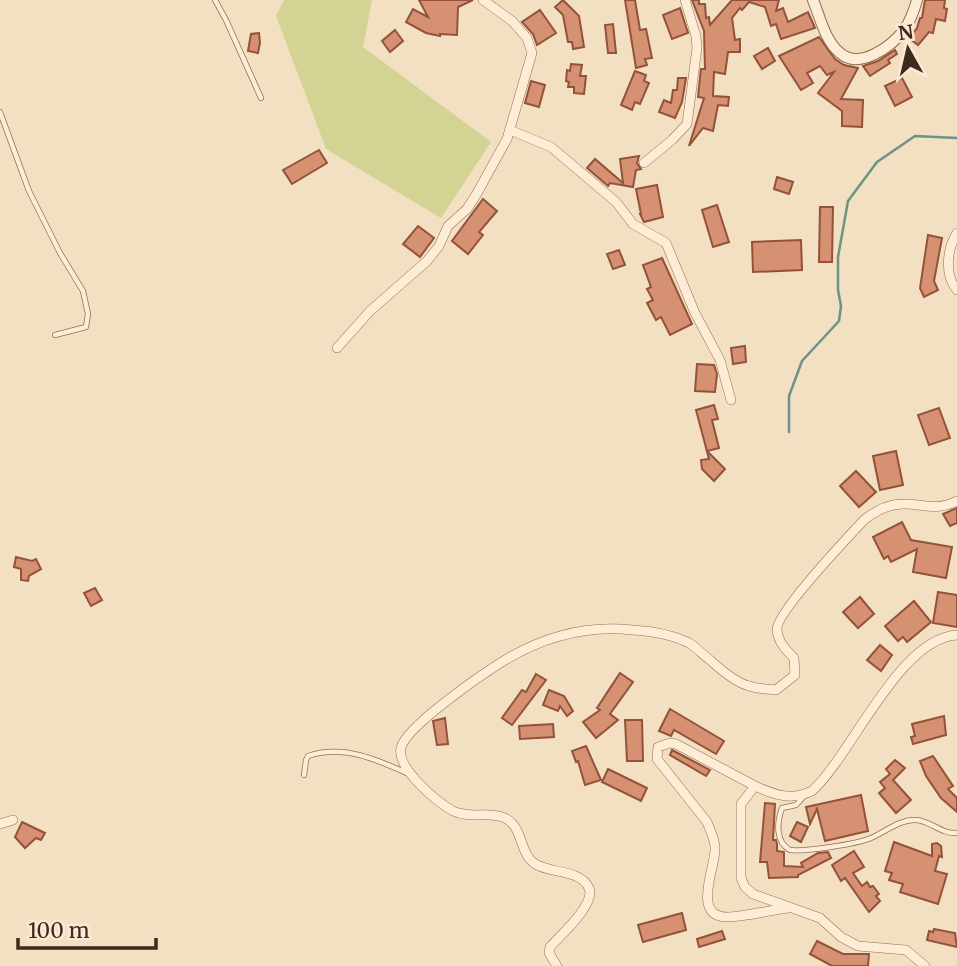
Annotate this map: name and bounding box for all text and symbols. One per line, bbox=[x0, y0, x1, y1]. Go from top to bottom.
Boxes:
north arrow bbox=[873, 14, 943, 84]
text: N bbox=[897, 19, 915, 45]
scale bar bbox=[18, 906, 156, 950]
text: 100 m bbox=[28, 917, 90, 944]

